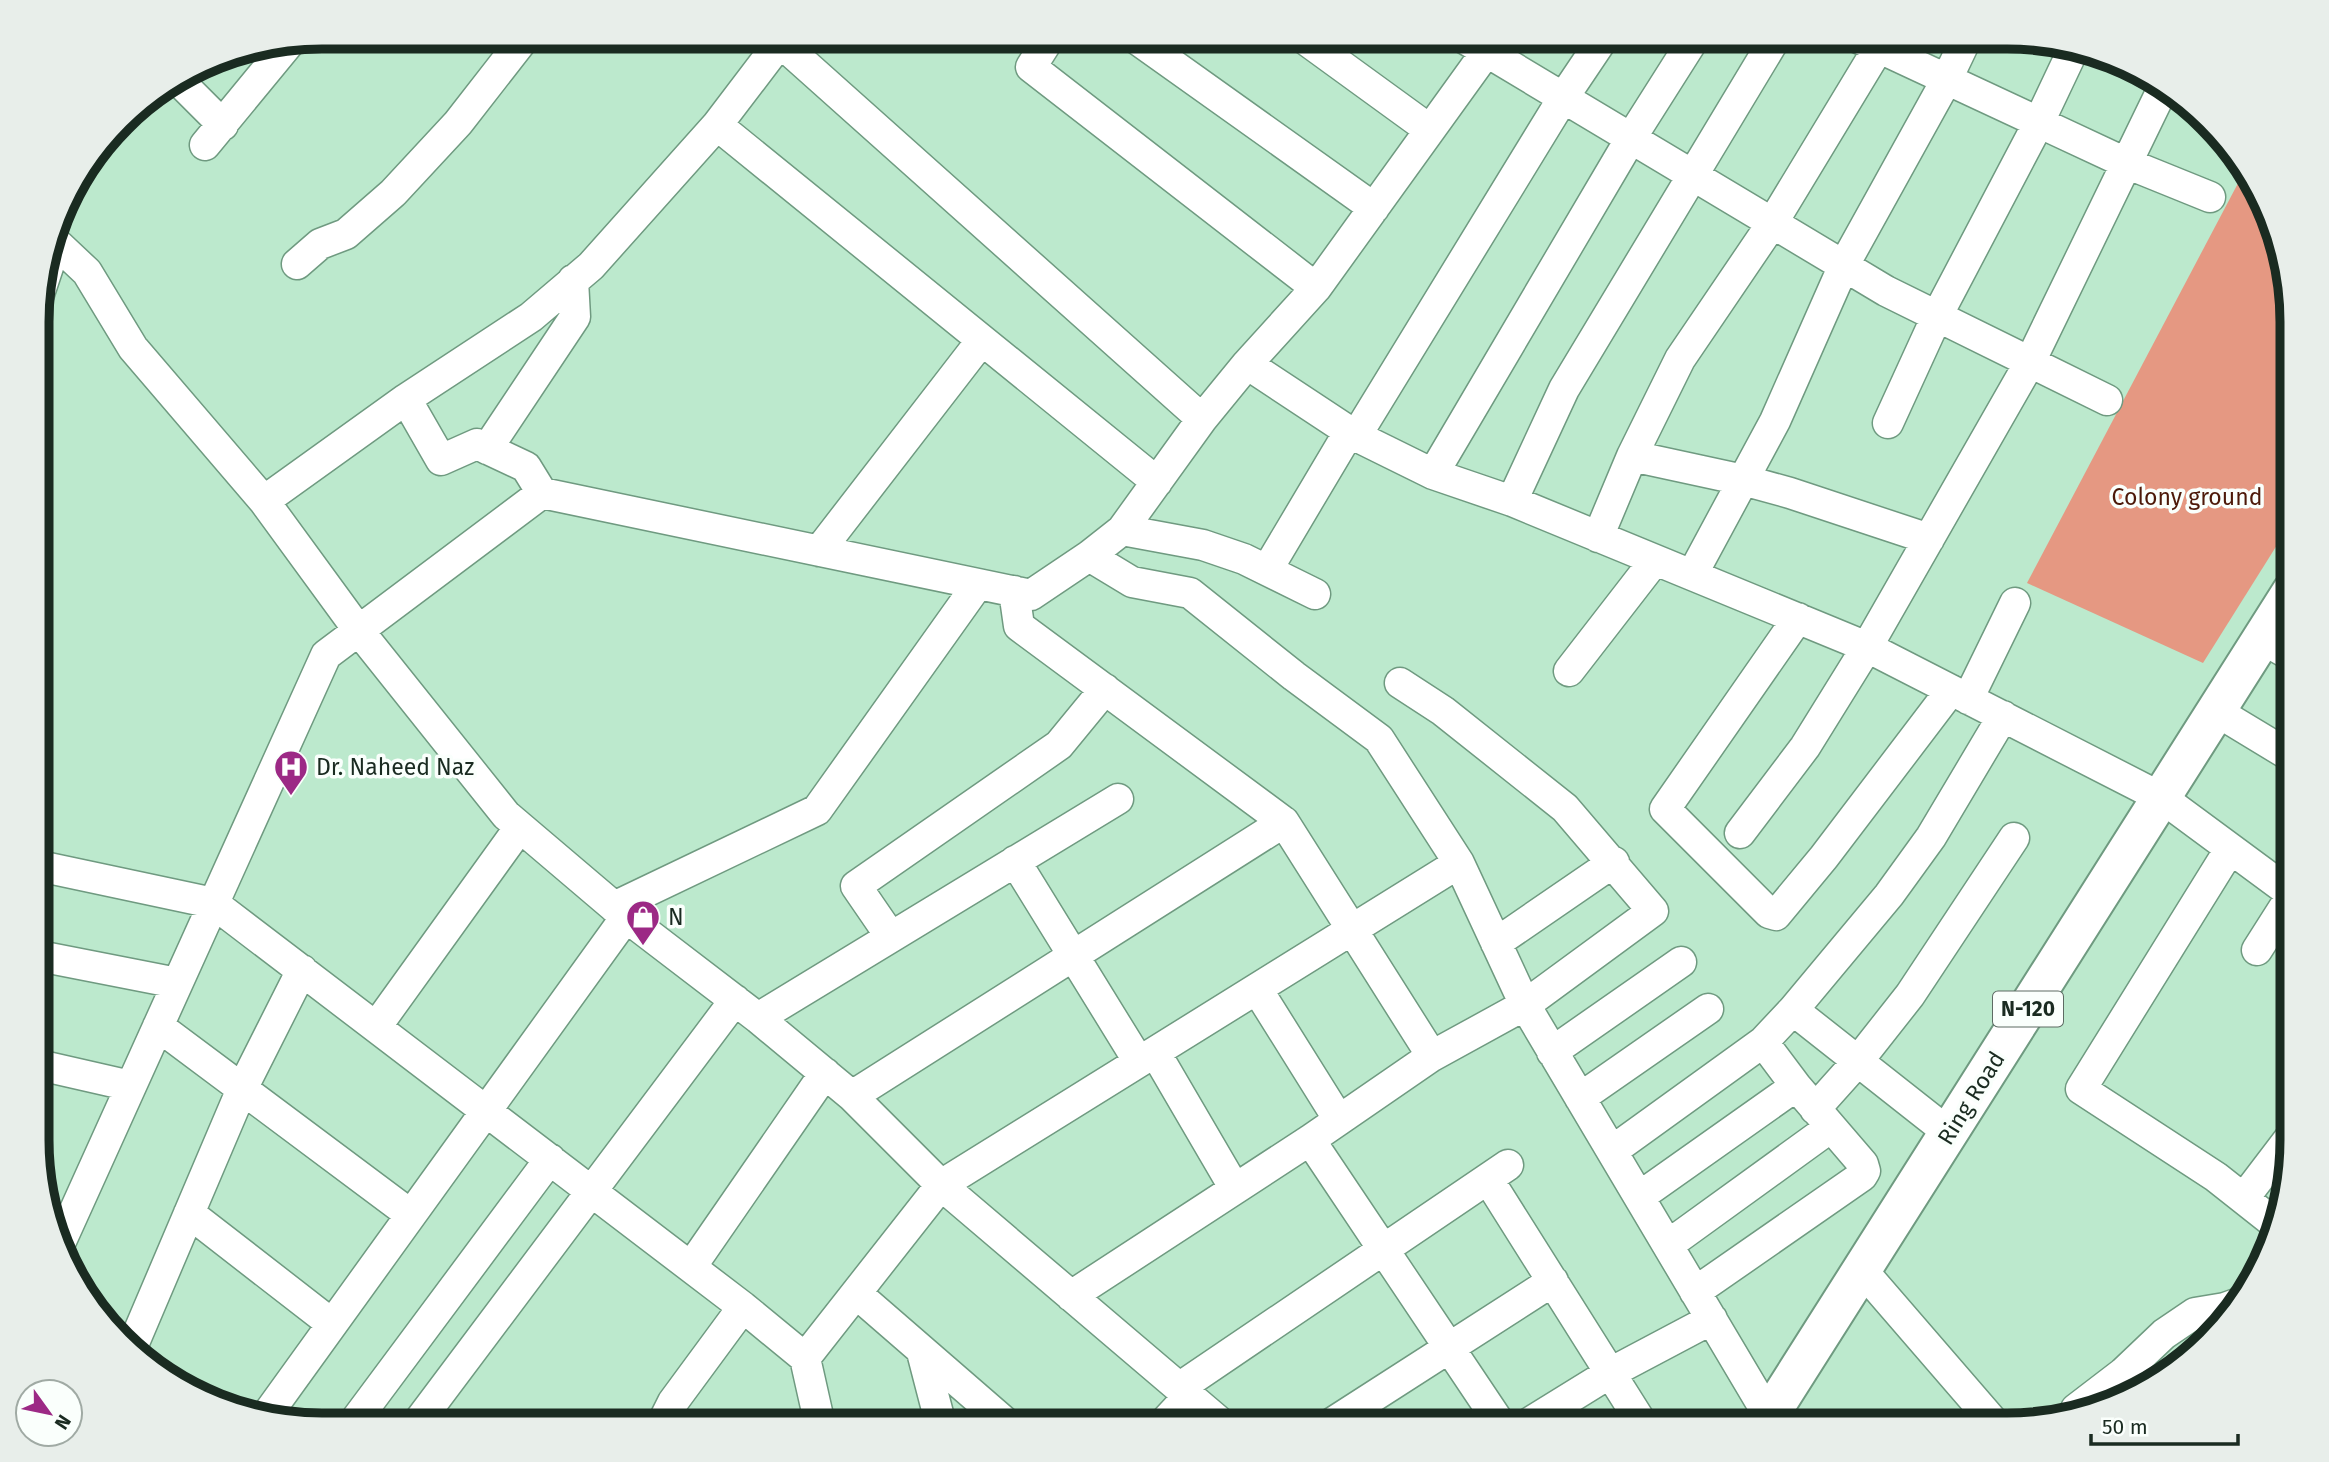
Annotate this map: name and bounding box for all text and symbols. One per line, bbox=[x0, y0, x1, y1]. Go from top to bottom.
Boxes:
park label: Colony ground bbox=[2112, 483, 2262, 511]
hospital icon: Dr. Naheed Naz bbox=[272, 748, 310, 797]
place label: Dr. Naheed Naz bbox=[316, 753, 474, 781]
shop icon: N bbox=[624, 898, 662, 947]
place label: N bbox=[668, 903, 684, 931]
road number: N-120 bbox=[1993, 992, 2063, 1026]
street label: Ring Road bbox=[1931, 1046, 2011, 1150]
north arrow bbox=[14, 1378, 84, 1448]
scale bar bbox=[2091, 1402, 2238, 1446]
text: N bbox=[50, 1410, 76, 1434]
text: 50 m bbox=[2102, 1414, 2148, 1440]

